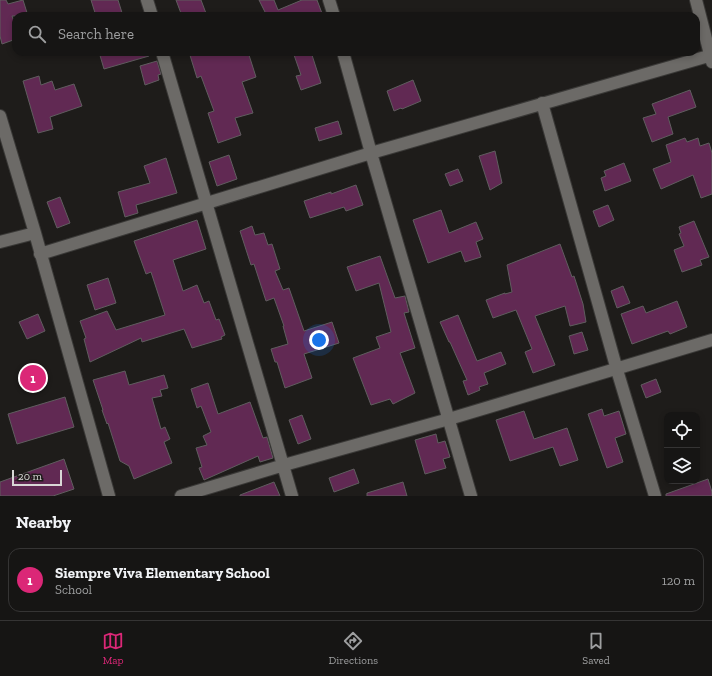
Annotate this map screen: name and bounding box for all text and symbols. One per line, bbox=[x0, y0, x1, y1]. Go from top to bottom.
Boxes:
search box bbox=[12, 12, 700, 56]
icon: search bbox=[26, 23, 48, 45]
text: Search here bbox=[58, 25, 134, 43]
your location bbox=[309, 330, 329, 350]
pin: 1 bbox=[20, 363, 46, 393]
map controls bbox=[664, 412, 700, 484]
button: locate bbox=[664, 412, 700, 448]
button: layers bbox=[664, 448, 700, 484]
scale bar bbox=[12, 468, 62, 487]
text: 20 m bbox=[18, 470, 42, 483]
text: Nearby bbox=[16, 512, 71, 532]
text: Siempre Viva Elementary School bbox=[55, 564, 270, 582]
text: 1 bbox=[27, 573, 33, 588]
text: 120 m bbox=[662, 573, 695, 588]
text: School bbox=[55, 582, 92, 597]
tab: Map bbox=[102, 630, 124, 667]
tab: Directions bbox=[328, 630, 378, 667]
tab: Saved bbox=[582, 630, 610, 667]

